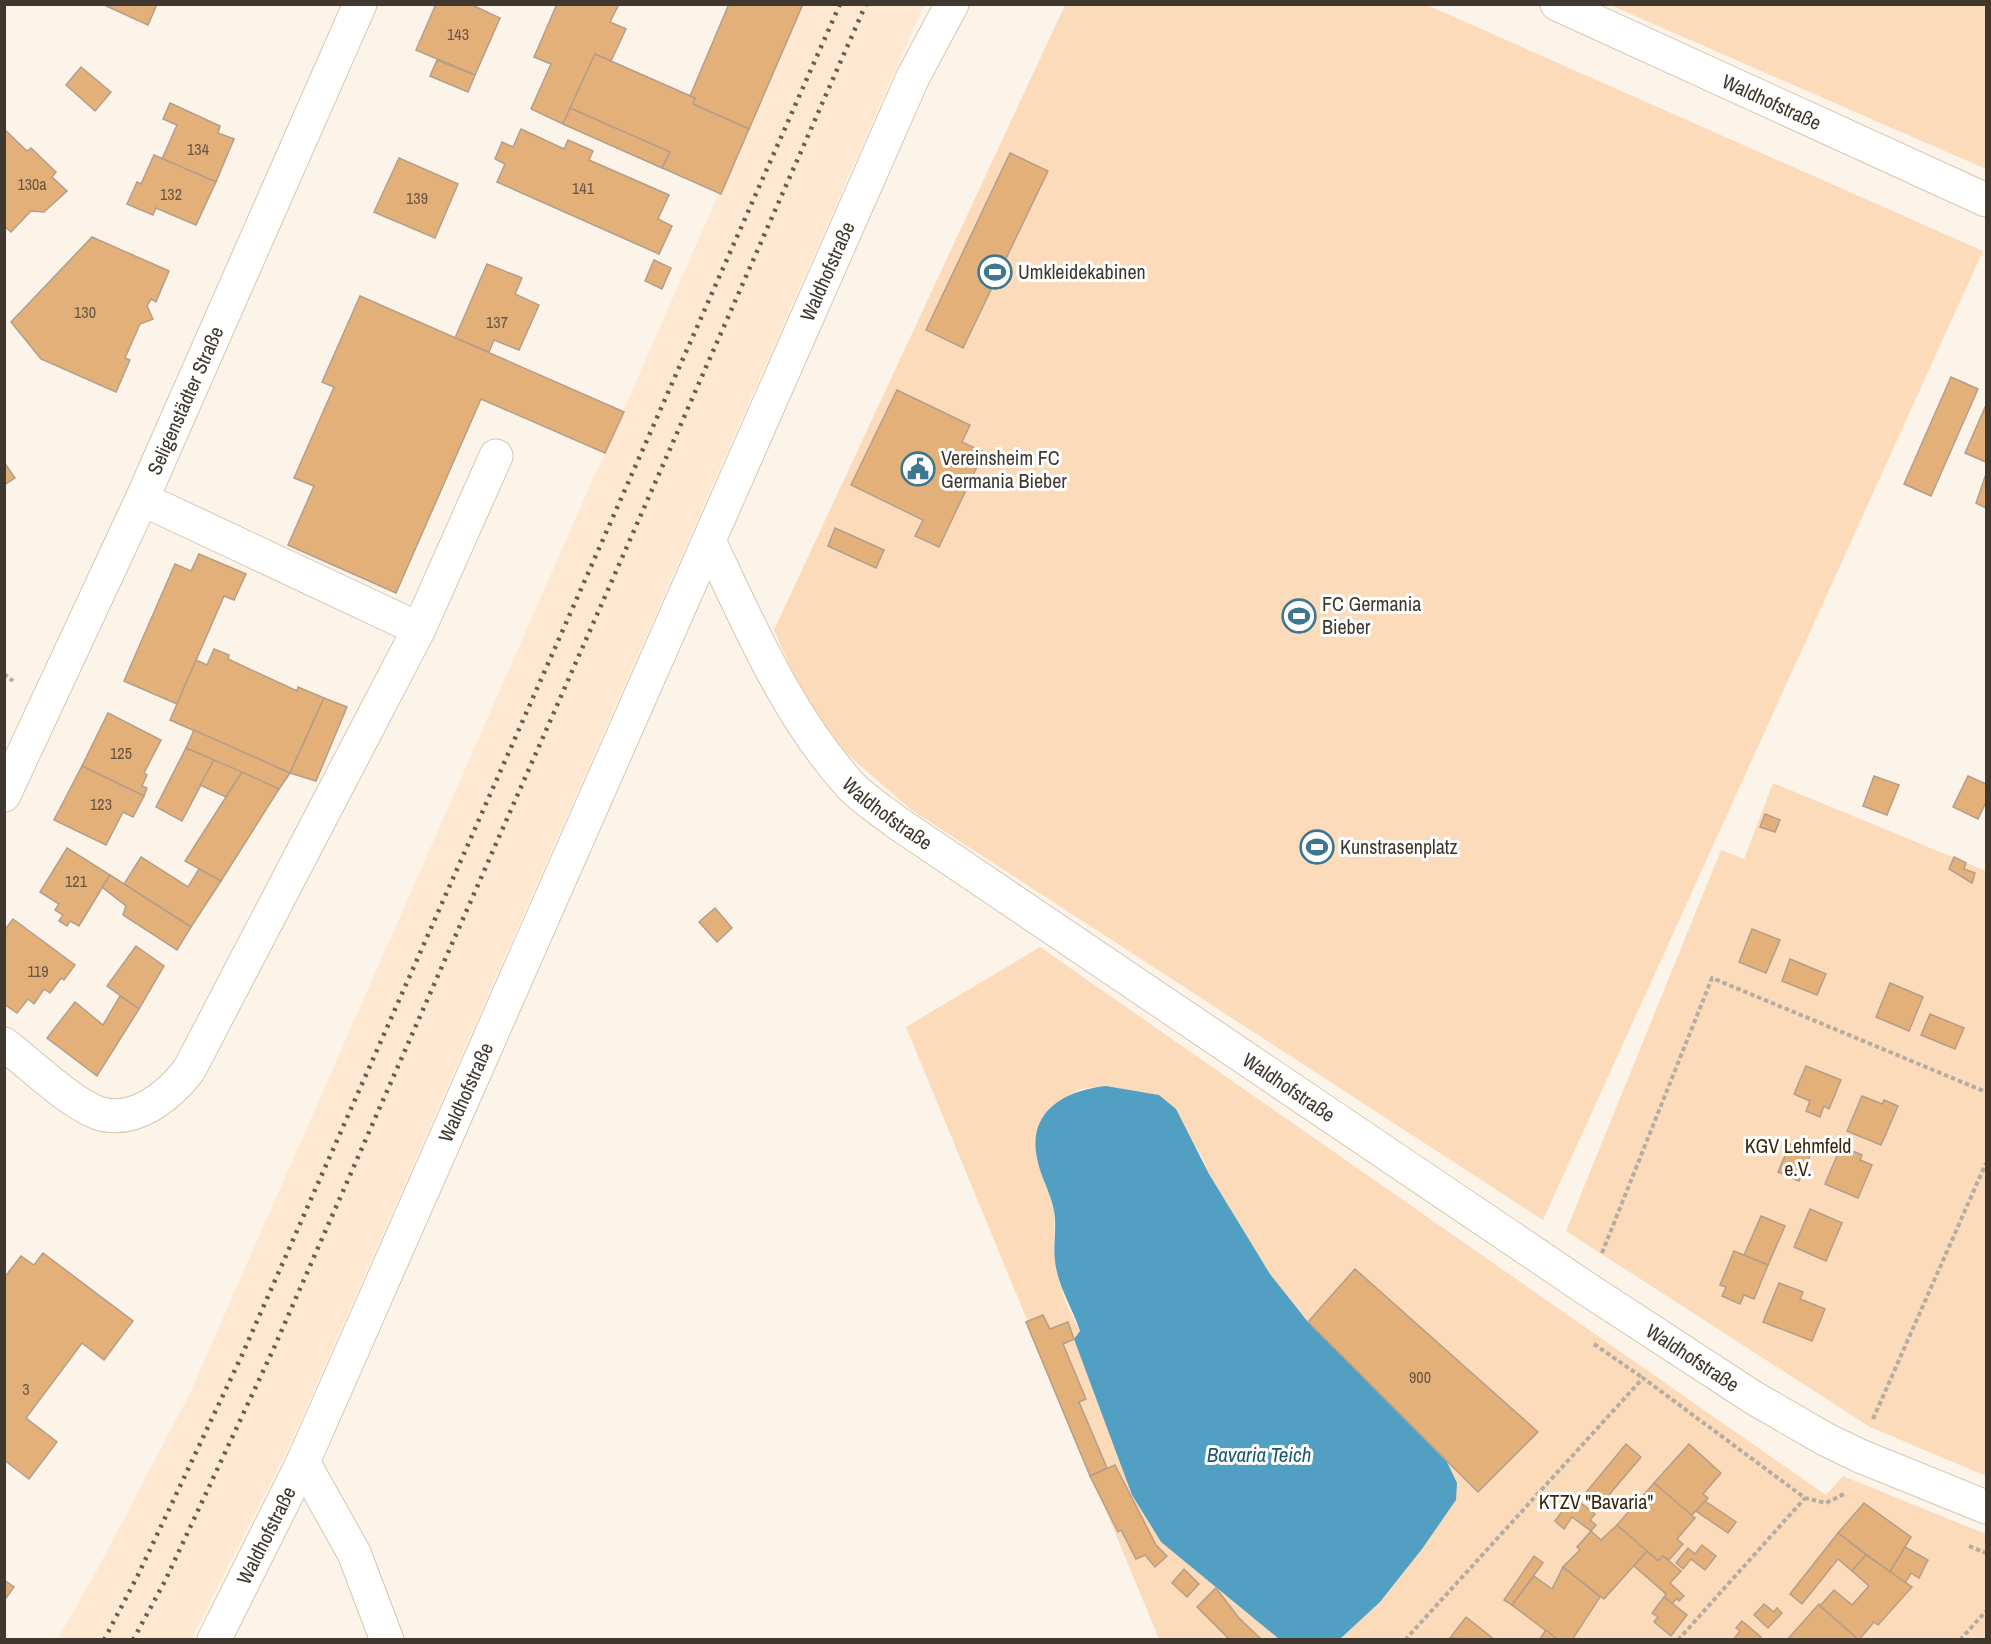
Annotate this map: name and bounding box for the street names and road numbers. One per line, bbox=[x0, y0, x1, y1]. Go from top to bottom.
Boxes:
street label: Waldhofstraße bbox=[1718, 67, 1826, 136]
street label: Waldhofstraße bbox=[793, 217, 861, 325]
street label: Seligenstädter Straße bbox=[140, 322, 229, 479]
street label: Waldhofstraße bbox=[836, 771, 938, 856]
street label: Waldhofstraße bbox=[432, 1038, 499, 1146]
street label: Waldhofstraße bbox=[1238, 1046, 1341, 1128]
street label: Waldhofstraße bbox=[1641, 1317, 1745, 1398]
street label: Waldhofstraße bbox=[230, 1482, 302, 1589]

